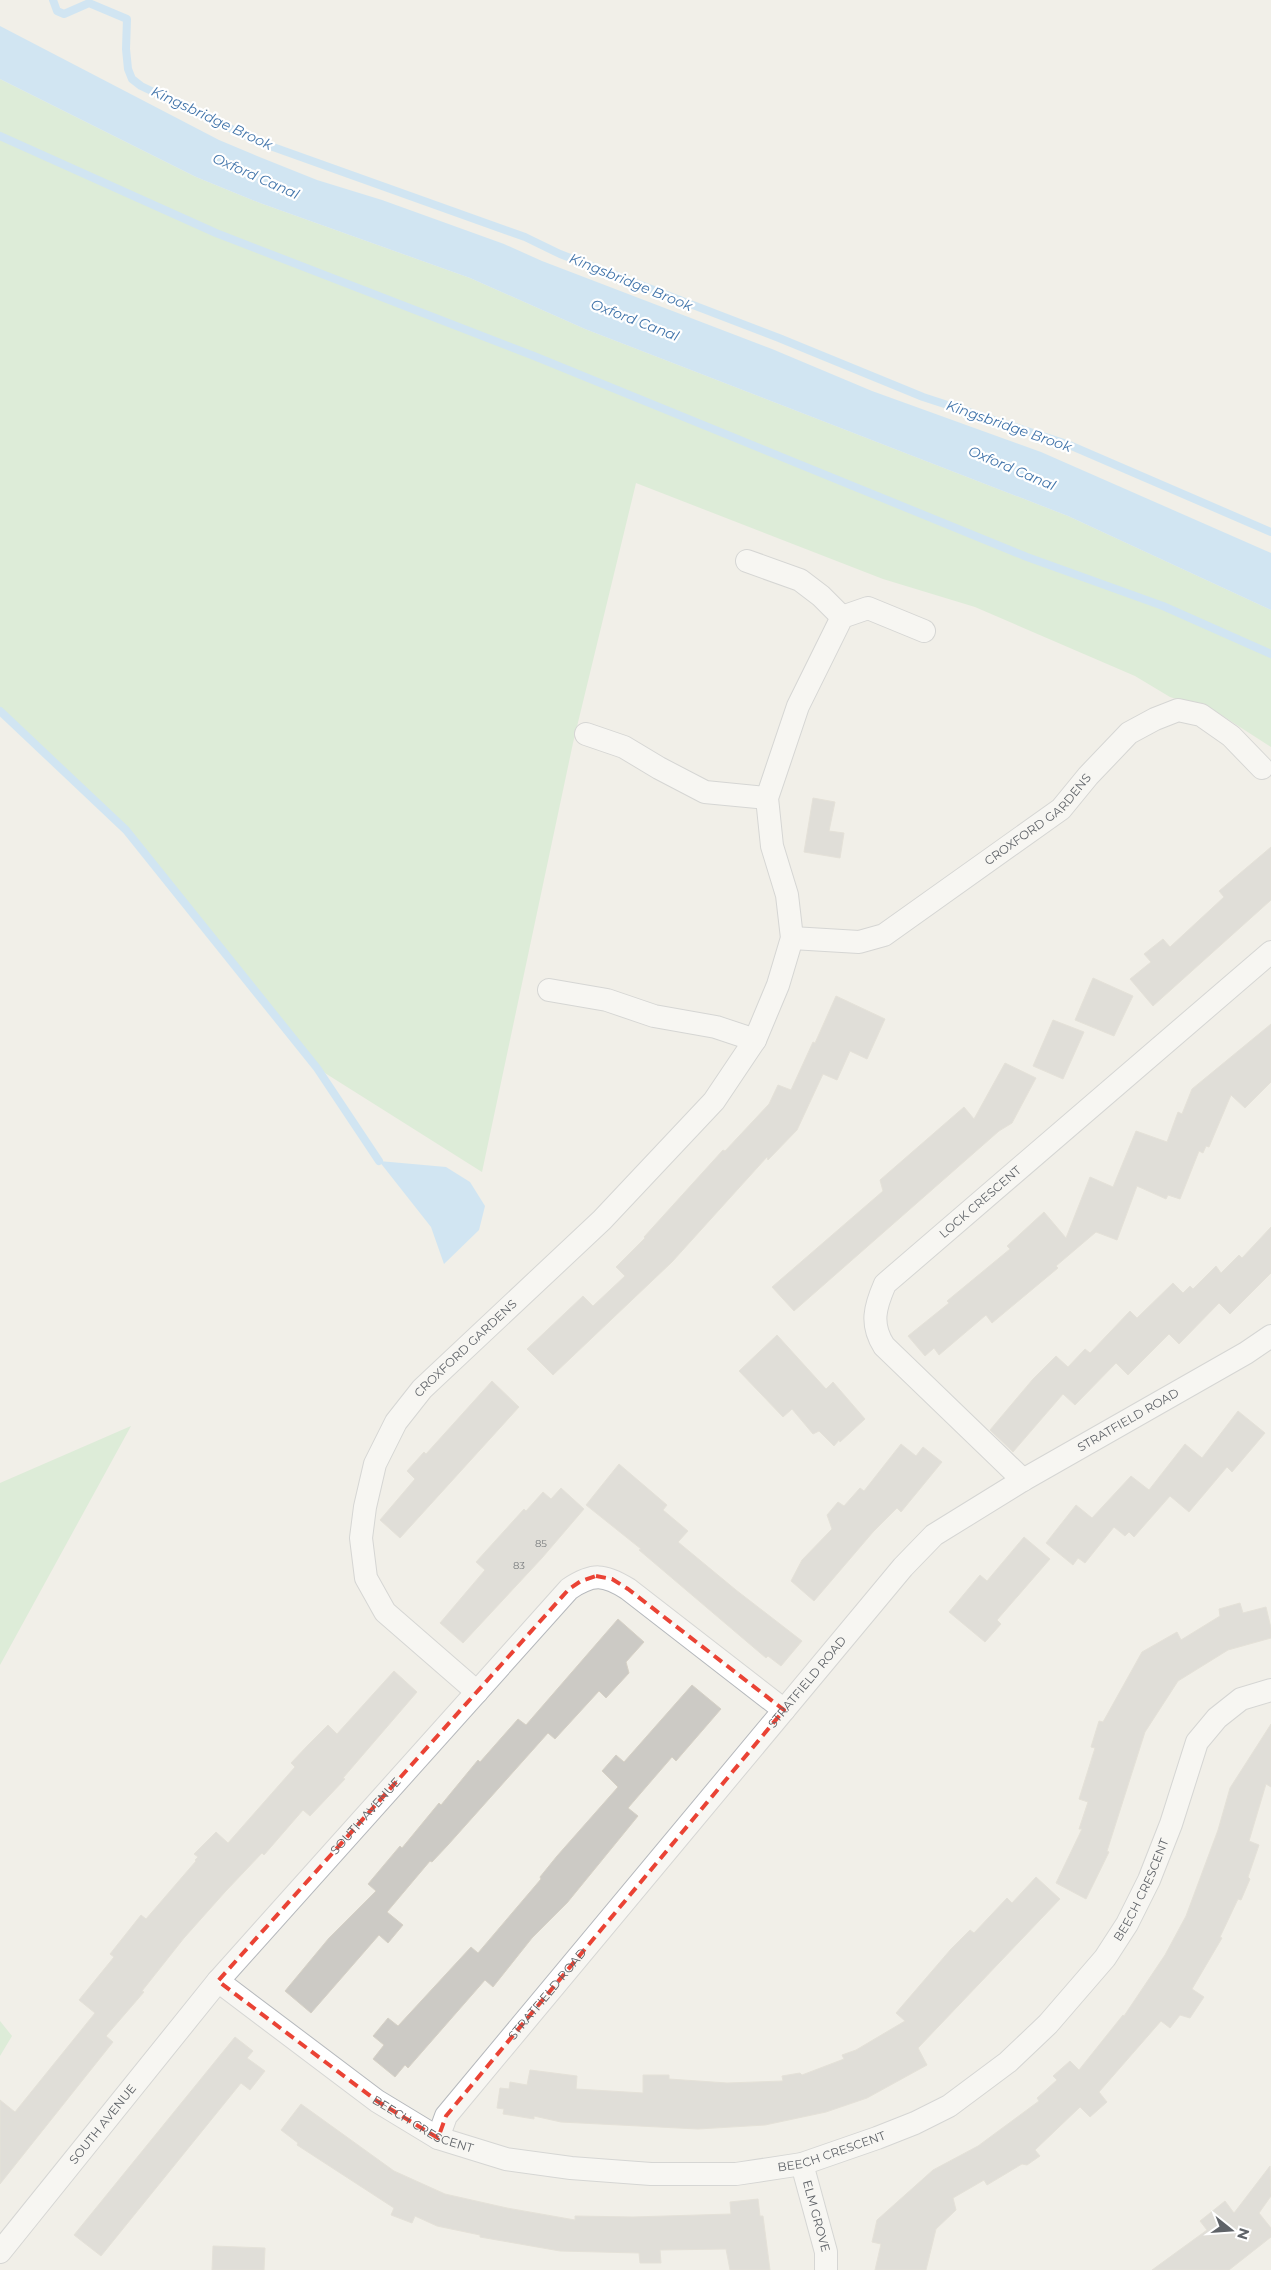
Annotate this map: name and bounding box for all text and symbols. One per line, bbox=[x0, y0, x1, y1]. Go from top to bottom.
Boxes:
water label: Kingsbridge Brook bbox=[149, 82, 276, 154]
water label: Oxford Canal bbox=[210, 149, 302, 203]
water label: Kingsbridge Brook bbox=[567, 249, 696, 315]
water label: Oxford Canal bbox=[588, 295, 682, 345]
water label: Kingsbridge Brook bbox=[944, 396, 1075, 456]
water label: Oxford Canal bbox=[966, 442, 1059, 495]
street label: CROXFORD GARDENS bbox=[981, 770, 1094, 868]
street label: LOCK CRESCENT bbox=[936, 1162, 1024, 1241]
street label: CROXFORD GARDENS bbox=[411, 1296, 520, 1400]
street label: STRATFIELD ROAD bbox=[1075, 1385, 1182, 1454]
house number: 85 bbox=[535, 1537, 547, 1550]
house number: 83 bbox=[513, 1559, 525, 1572]
street label: STRATFIELD ROAD bbox=[764, 1633, 849, 1731]
street label: SOUTH AVENUE bbox=[327, 1774, 404, 1858]
street label: BEECH CRESCENT bbox=[1110, 1836, 1172, 1944]
street label: STRATFIELD ROAD bbox=[505, 1945, 590, 2043]
street label: SOUTH AVENUE bbox=[66, 2081, 139, 2167]
street label: BEECH CRESCENT bbox=[370, 2092, 475, 2156]
street label: BEECH CRESCENT bbox=[777, 2127, 888, 2175]
street label: ELM GROVE bbox=[800, 2178, 834, 2254]
north arrow bbox=[1206, 2205, 1256, 2255]
text: N bbox=[1233, 2226, 1254, 2242]

